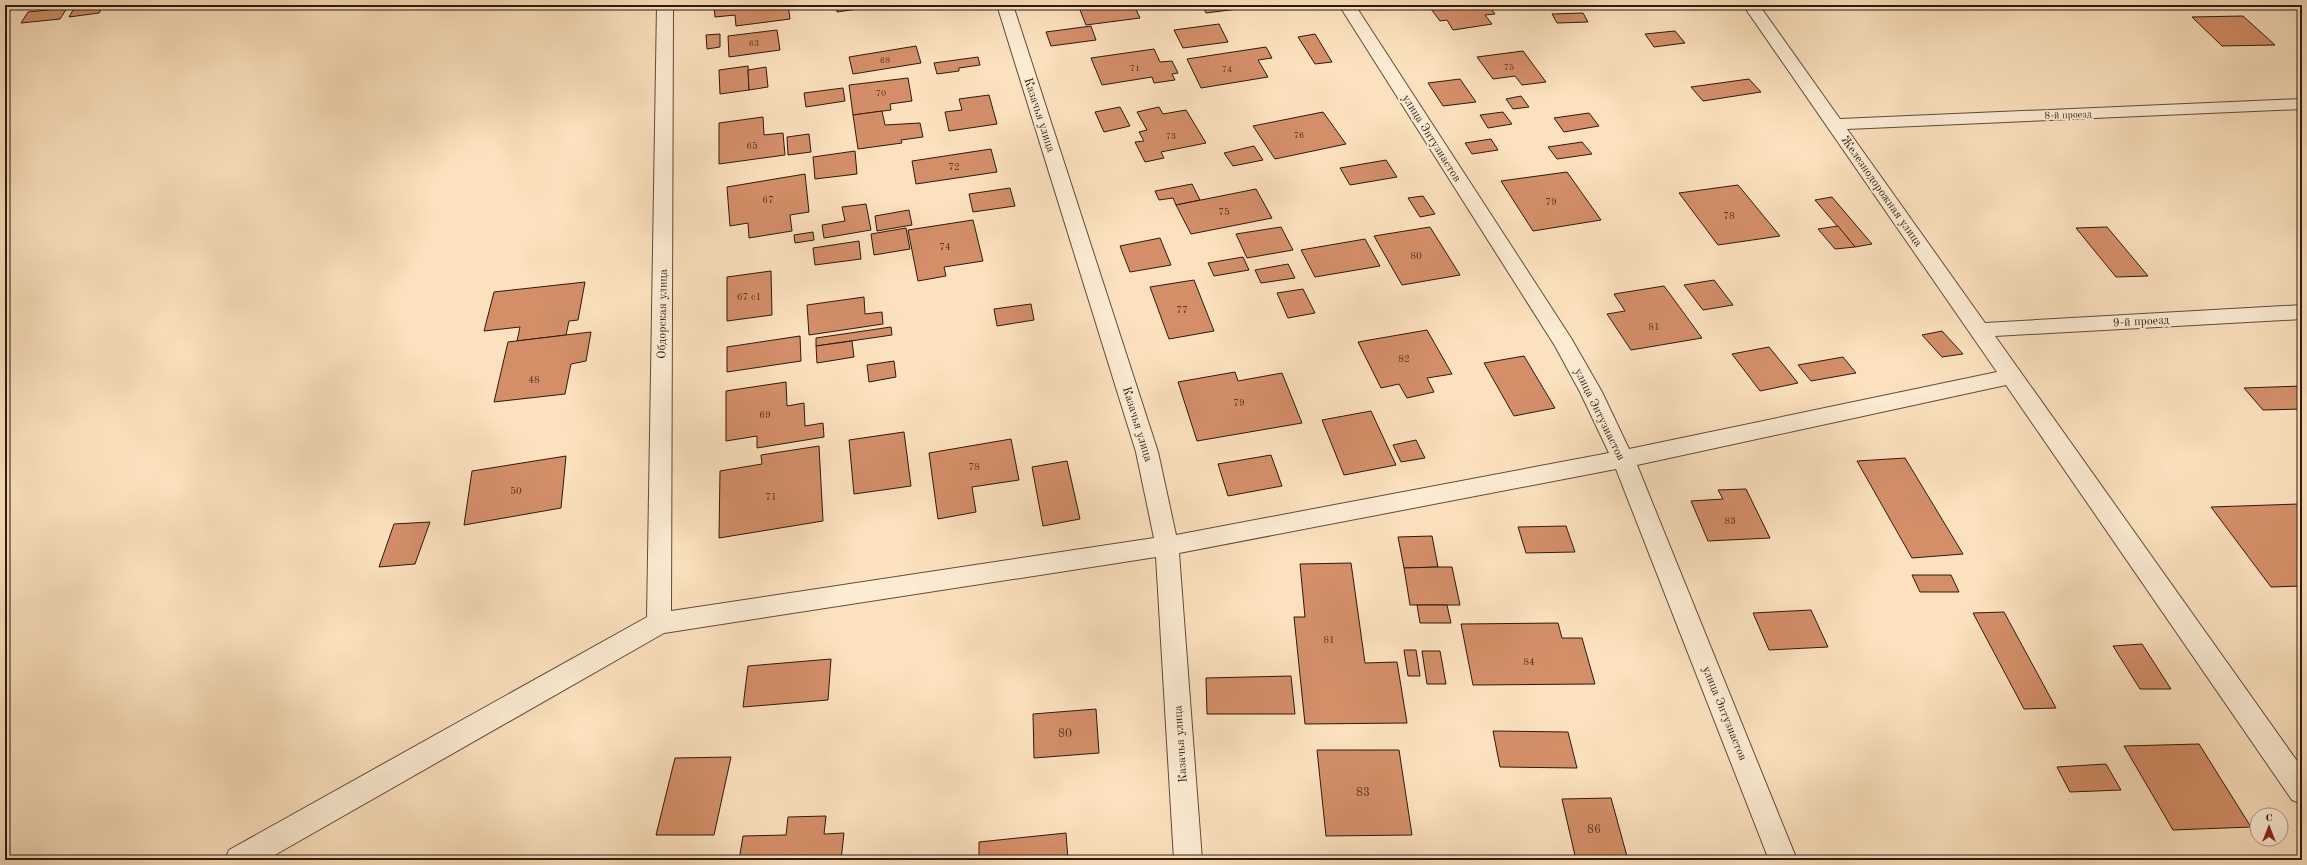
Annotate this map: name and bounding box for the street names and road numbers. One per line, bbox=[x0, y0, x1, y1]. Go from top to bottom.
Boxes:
street label: Казачья улица bbox=[1021, 77, 1057, 154]
street label: улица Энтузиастов bbox=[1399, 93, 1463, 185]
street label: 8-й проезд bbox=[2044, 109, 2092, 121]
street label: Железнодорожная улица bbox=[1838, 134, 1924, 249]
street label: Обдорская улица bbox=[656, 269, 670, 359]
street label: 9-й проезд bbox=[2112, 315, 2170, 329]
street label: улица Энтузиастов bbox=[1572, 367, 1627, 462]
street label: Казачья улица bbox=[1120, 385, 1154, 463]
street label: улица Энтузиастов bbox=[1700, 665, 1749, 762]
street label: Казачья улица bbox=[1172, 705, 1190, 783]

